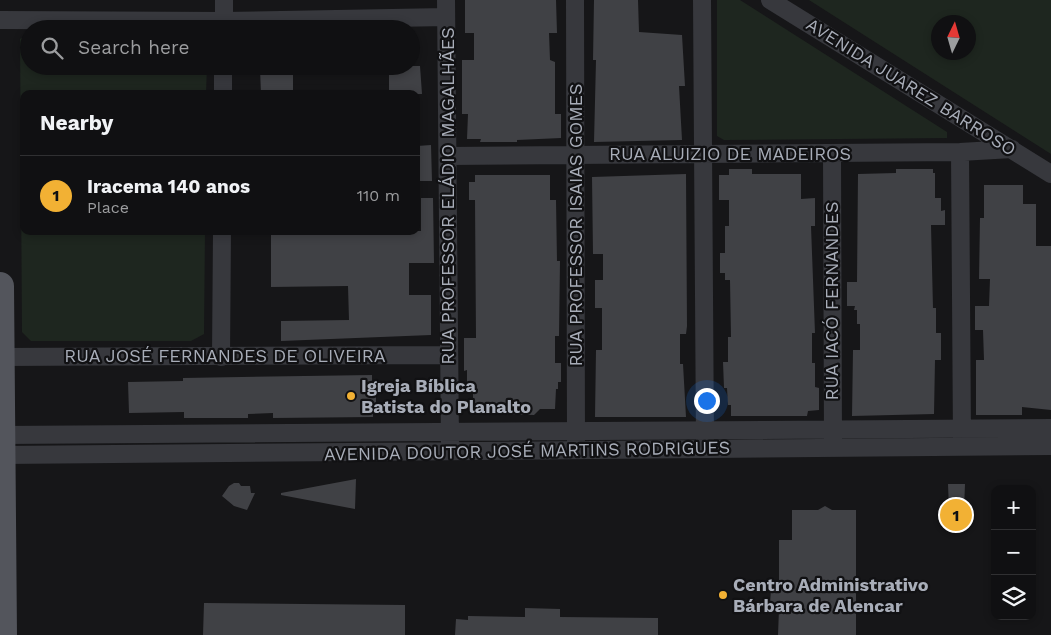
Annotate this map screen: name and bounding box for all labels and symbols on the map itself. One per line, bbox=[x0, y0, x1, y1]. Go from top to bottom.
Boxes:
street label: AVENIDA JUAREZ BARROSO bbox=[803, 13, 1020, 160]
north arrow bbox=[931, 15, 976, 60]
street label: RUA PROFESSOR ELÁDIO MAGALHÃES bbox=[437, 27, 458, 365]
street label: RUA PROFESSOR ISAIAS GOMES bbox=[565, 83, 586, 367]
street label: RUA ALUIZIO DE MADEIROS bbox=[609, 143, 851, 164]
street label: RUA IACÓ FERNANDES bbox=[821, 201, 842, 401]
street label: RUA JOSÉ FERNANDES DE OLIVEIRA bbox=[64, 345, 386, 366]
place label: Igreja Bíblica Batista do Planalto bbox=[361, 375, 531, 417]
your location bbox=[694, 388, 720, 414]
marker: Igreja Bíblica Batista do Planalto bbox=[345, 390, 357, 402]
street label: AVENIDA DOUTOR JOSÉ MARTINS RODRIGUES bbox=[324, 436, 730, 465]
pin: 1 bbox=[940, 496, 972, 534]
place label: Centro Administrativo Bárbara de Alencar bbox=[733, 574, 929, 616]
marker: Centro Administrativo Bárbara de Alencar bbox=[717, 589, 729, 601]

